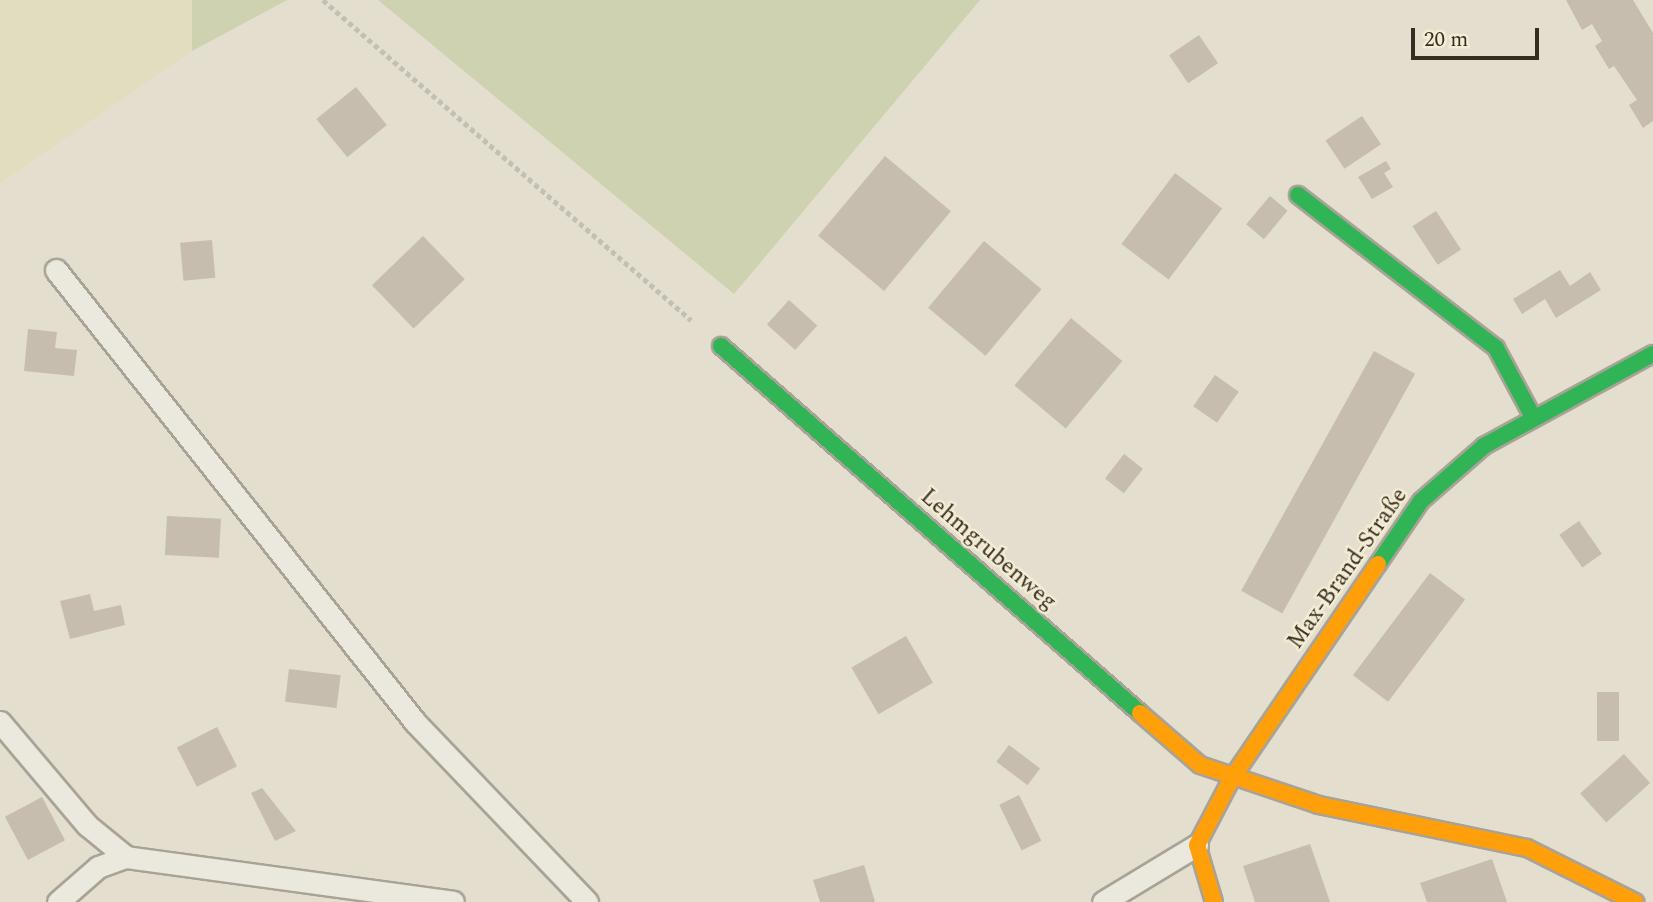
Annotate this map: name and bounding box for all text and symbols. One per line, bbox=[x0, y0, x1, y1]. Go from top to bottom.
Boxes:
scale bar bbox=[1415, 14, 1543, 58]
text: 20 m bbox=[1424, 24, 1468, 56]
street label: Lehmgrubenweg bbox=[914, 483, 1062, 617]
street label: Max-Brand-Straße bbox=[1282, 483, 1414, 655]

